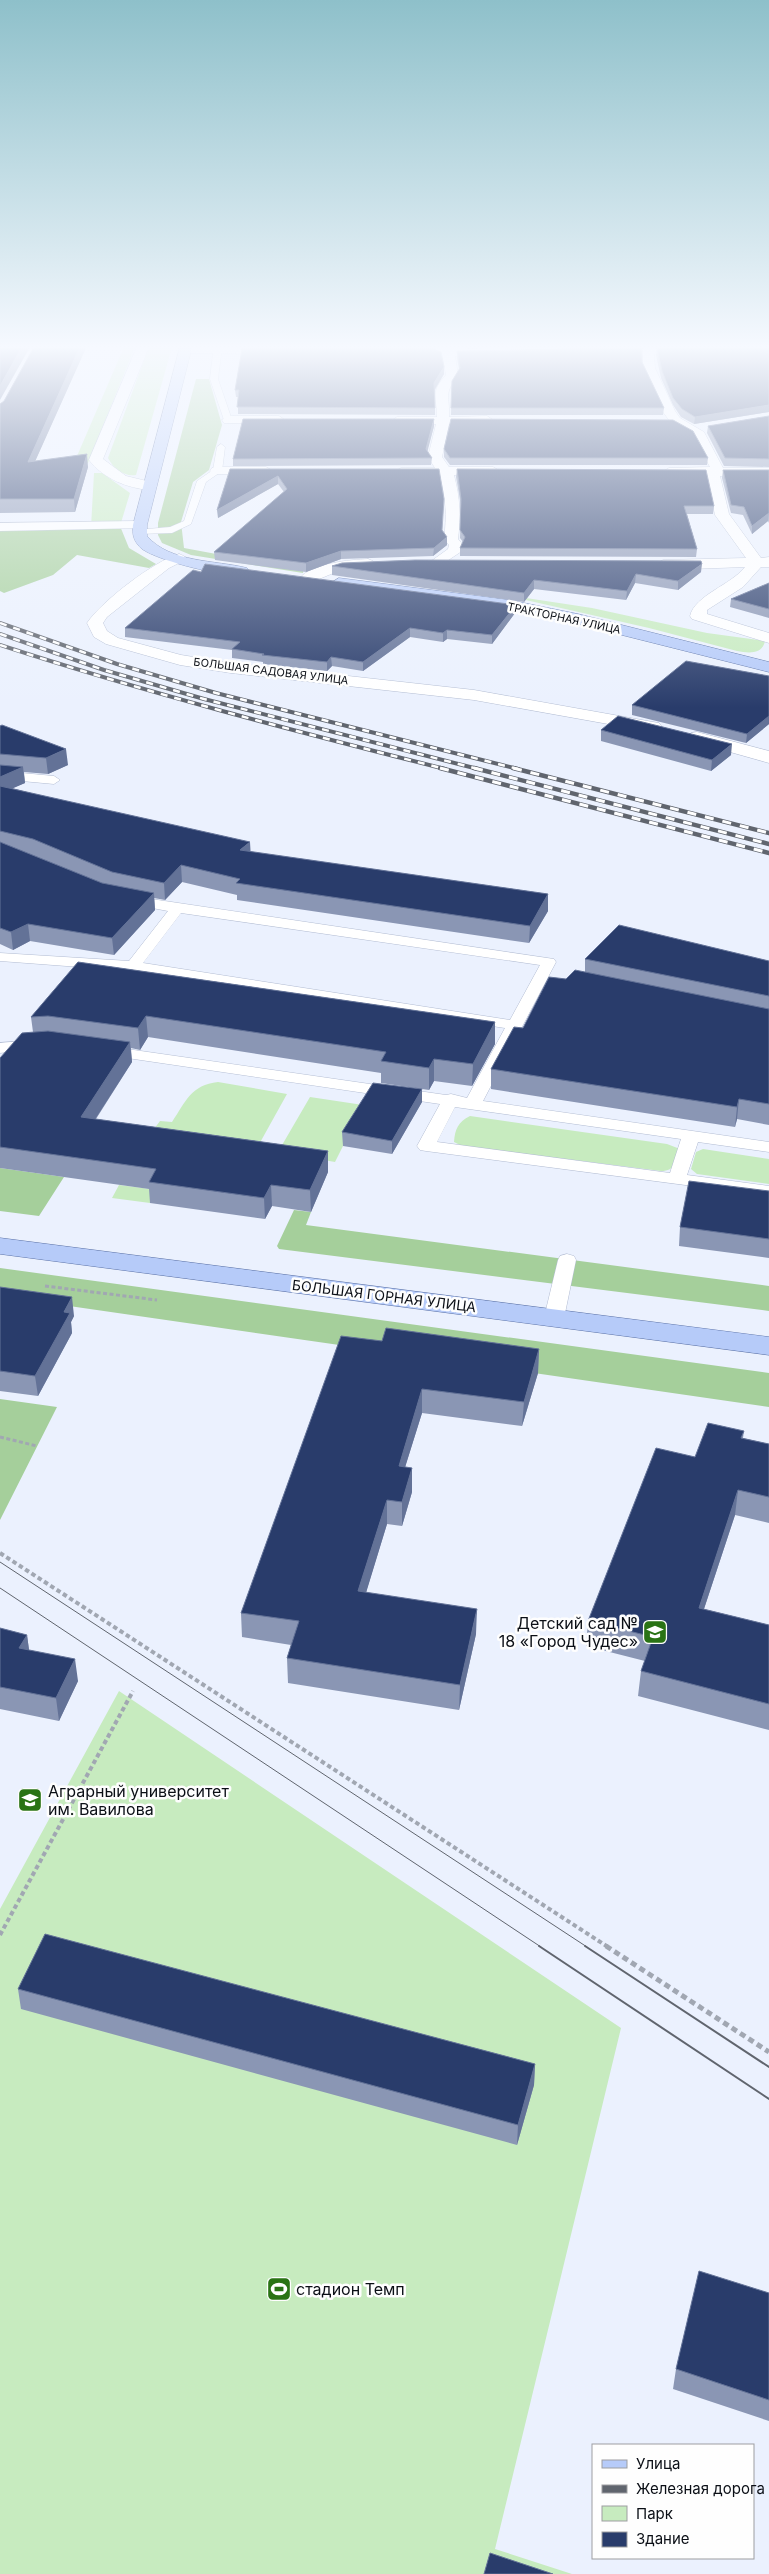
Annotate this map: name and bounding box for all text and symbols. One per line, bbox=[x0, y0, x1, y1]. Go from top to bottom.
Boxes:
street label: ТРАКТОРНАЯ УЛИЦА bbox=[506, 599, 622, 637]
street label: БОЛЬШАЯ САДОВАЯ УЛИЦА bbox=[193, 655, 350, 687]
street label: БОЛЬШАЯ ГОРНАЯ УЛИЦА bbox=[291, 1276, 477, 1315]
place label: Детский сад № 18 «Город Чудес» bbox=[499, 1613, 638, 1651]
school or university icon: Детский сад № 18 «Город Чудес» bbox=[642, 1619, 668, 1645]
place label: Аграрный университет им. Вавилова bbox=[48, 1781, 229, 1819]
school or university icon: Аграрный университет им. Вавилова bbox=[17, 1787, 43, 1813]
sports icon: стадион Темп bbox=[266, 2276, 292, 2302]
place label: стадион Темп bbox=[296, 2279, 405, 2299]
legend bbox=[592, 2444, 754, 2559]
text: Улица bbox=[636, 2454, 680, 2473]
text: Железная дорога bbox=[636, 2479, 765, 2498]
text: Парк bbox=[636, 2504, 673, 2523]
text: Здание bbox=[636, 2529, 690, 2548]

